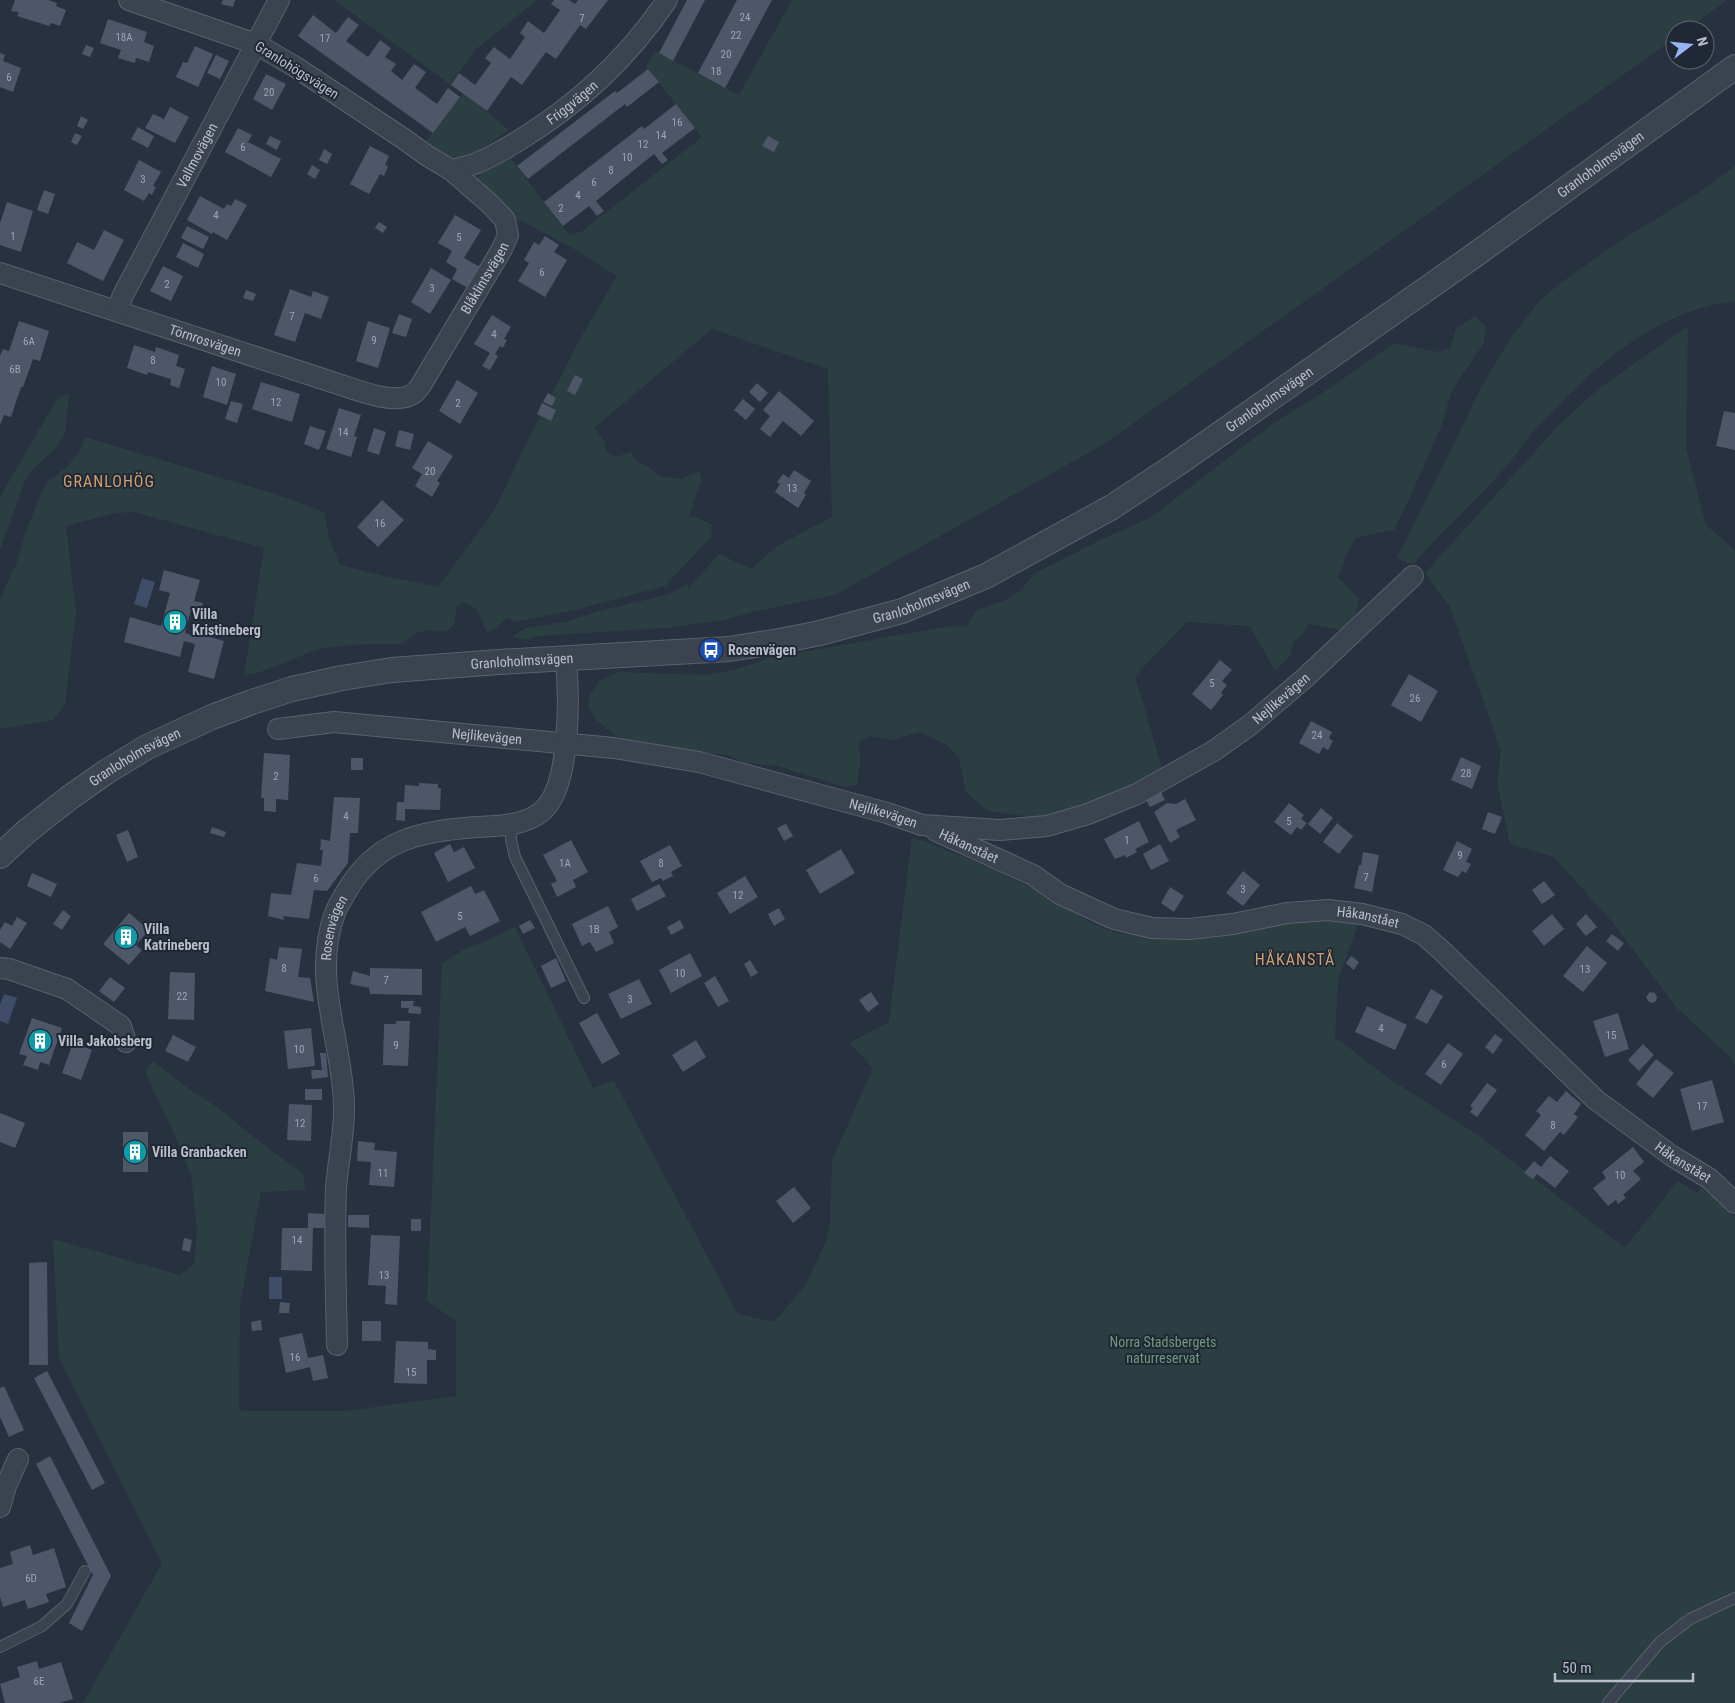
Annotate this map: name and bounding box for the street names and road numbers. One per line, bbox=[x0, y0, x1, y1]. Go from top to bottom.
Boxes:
street label: Granlohögsvägen bbox=[252, 38, 342, 102]
street label: Friggvägen bbox=[544, 77, 601, 128]
street label: Vallmovägen bbox=[173, 120, 220, 191]
street label: Granloholmsvägen bbox=[1554, 128, 1647, 201]
street label: Blåklintsvägen bbox=[457, 240, 512, 317]
street label: Törnrosvägen bbox=[167, 321, 243, 360]
street label: Granloholmsvägen bbox=[1223, 363, 1316, 435]
street label: Granloholmsvägen bbox=[871, 576, 972, 627]
street label: Granloholmsvägen bbox=[470, 650, 574, 672]
street label: Nejlikevägen bbox=[1249, 669, 1313, 727]
street label: Granloholmsvägen bbox=[86, 725, 183, 789]
street label: Nejlikevägen bbox=[451, 725, 523, 747]
street label: Nejlikevägen bbox=[847, 795, 919, 831]
street label: Håkanstået bbox=[937, 826, 1001, 866]
street label: Rosenvägen bbox=[318, 892, 351, 961]
street label: Håkanstået bbox=[1336, 903, 1401, 931]
street label: Håkanstået bbox=[1652, 1138, 1714, 1186]

